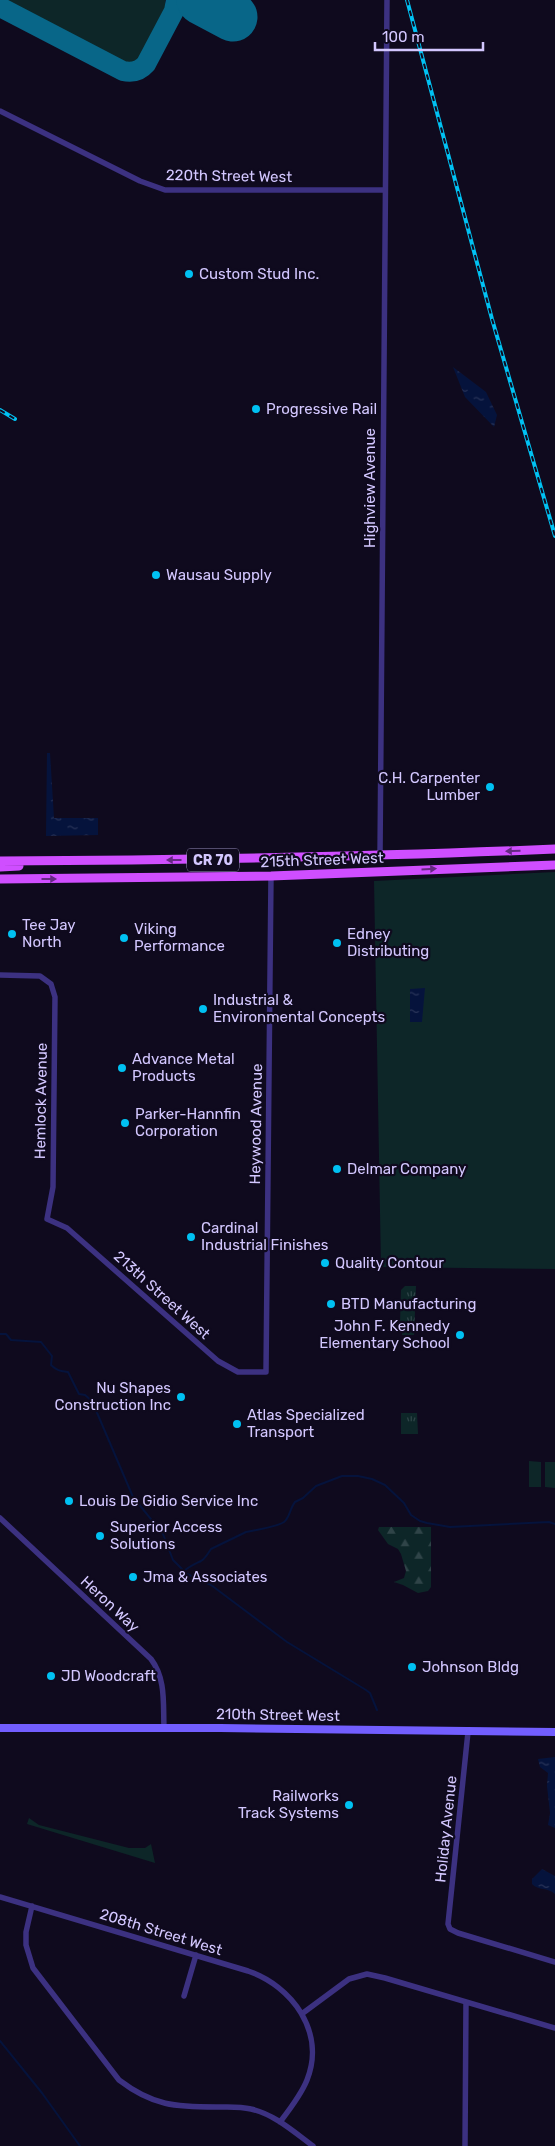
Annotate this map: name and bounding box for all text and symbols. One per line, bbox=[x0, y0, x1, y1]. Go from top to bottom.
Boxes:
scale bar bbox=[375, 20, 482, 52]
text: 100 m bbox=[382, 28, 424, 46]
street label: 220th Street West bbox=[166, 166, 292, 186]
place label: Custom Stud Inc. bbox=[199, 265, 319, 283]
marker: Custom Stud Inc. bbox=[183, 268, 195, 280]
place label: Progressive Rail bbox=[266, 400, 377, 418]
marker: Progressive Rail bbox=[250, 403, 262, 415]
street label: Highview Avenue bbox=[361, 428, 379, 548]
place label: Wausau Supply bbox=[166, 566, 272, 584]
marker: Wausau Supply bbox=[150, 569, 162, 581]
place label: C.H. Carpenter Lumber bbox=[378, 769, 480, 804]
marker: C.H. Carpenter Lumber bbox=[484, 781, 496, 793]
one-way arrow bbox=[505, 847, 521, 855]
road number: CR 70 bbox=[187, 848, 239, 872]
street label: 215th Street West bbox=[260, 849, 384, 871]
one-way arrow bbox=[166, 856, 182, 864]
one-way arrow bbox=[421, 865, 437, 873]
one-way arrow bbox=[41, 875, 57, 883]
place label: Tee Jay North bbox=[22, 916, 76, 951]
place label: Viking Performance bbox=[134, 920, 225, 955]
place label: Edney Distributing bbox=[347, 925, 429, 960]
marker: Tee Jay North bbox=[6, 928, 18, 940]
marker: Viking Performance bbox=[118, 932, 130, 944]
marker: Edney Distributing bbox=[331, 937, 343, 949]
place label: Industrial & Environmental Concepts bbox=[213, 991, 385, 1026]
marker: Industrial & Environmental Concepts bbox=[197, 1003, 209, 1015]
street label: Hemlock Avenue bbox=[31, 1043, 51, 1159]
place label: Advance Metal Products bbox=[132, 1050, 235, 1085]
marker: Advance Metal Products bbox=[116, 1062, 128, 1074]
street label: Heywood Avenue bbox=[246, 1063, 266, 1185]
place label: Parker-Hannfin Corporation bbox=[135, 1105, 241, 1140]
marker: Parker-Hannfin Corporation bbox=[119, 1117, 131, 1129]
place label: Delmar Company bbox=[347, 1160, 466, 1178]
marker: Delmar Company bbox=[331, 1163, 343, 1175]
place label: Cardinal Industrial Finishes bbox=[201, 1219, 329, 1254]
marker: Cardinal Industrial Finishes bbox=[185, 1231, 197, 1243]
street label: 213th Street West bbox=[110, 1247, 214, 1343]
place label: Quality Contour bbox=[335, 1254, 444, 1272]
marker: Quality Contour bbox=[319, 1257, 331, 1269]
place label: BTD Manufacturing bbox=[341, 1295, 476, 1313]
marker: BTD Manufacturing bbox=[325, 1298, 337, 1310]
place label: John F. Kennedy Elementary School bbox=[319, 1317, 450, 1352]
marker: John F. Kennedy Elementary School bbox=[454, 1329, 466, 1341]
place label: Nu Shapes Construction Inc bbox=[54, 1379, 171, 1414]
marker: Nu Shapes Construction Inc bbox=[175, 1391, 187, 1403]
place label: Atlas Specialized Transport bbox=[247, 1406, 365, 1441]
marker: Atlas Specialized Transport bbox=[231, 1418, 243, 1430]
place label: Louis De Gidio Service Inc bbox=[79, 1492, 258, 1510]
marker: Louis De Gidio Service Inc bbox=[63, 1495, 75, 1507]
place label: Superior Access Solutions bbox=[110, 1518, 223, 1553]
marker: Superior Access Solutions bbox=[94, 1530, 106, 1542]
place label: Jma & Associates bbox=[143, 1568, 268, 1586]
marker: Jma & Associates bbox=[127, 1571, 139, 1583]
street label: Heron Way bbox=[77, 1572, 143, 1636]
place label: Johnson Bldg bbox=[422, 1658, 519, 1676]
marker: Johnson Bldg bbox=[406, 1661, 418, 1673]
place label: JD Woodcraft bbox=[61, 1667, 156, 1685]
marker: JD Woodcraft bbox=[45, 1670, 57, 1682]
street label: 210th Street West bbox=[216, 1705, 340, 1725]
street label: Holiday Avenue bbox=[431, 1775, 461, 1883]
place label: Railworks Track Systems bbox=[238, 1787, 339, 1822]
marker: Railworks Track Systems bbox=[343, 1799, 355, 1811]
street label: 208th Street West bbox=[98, 1905, 224, 1959]

